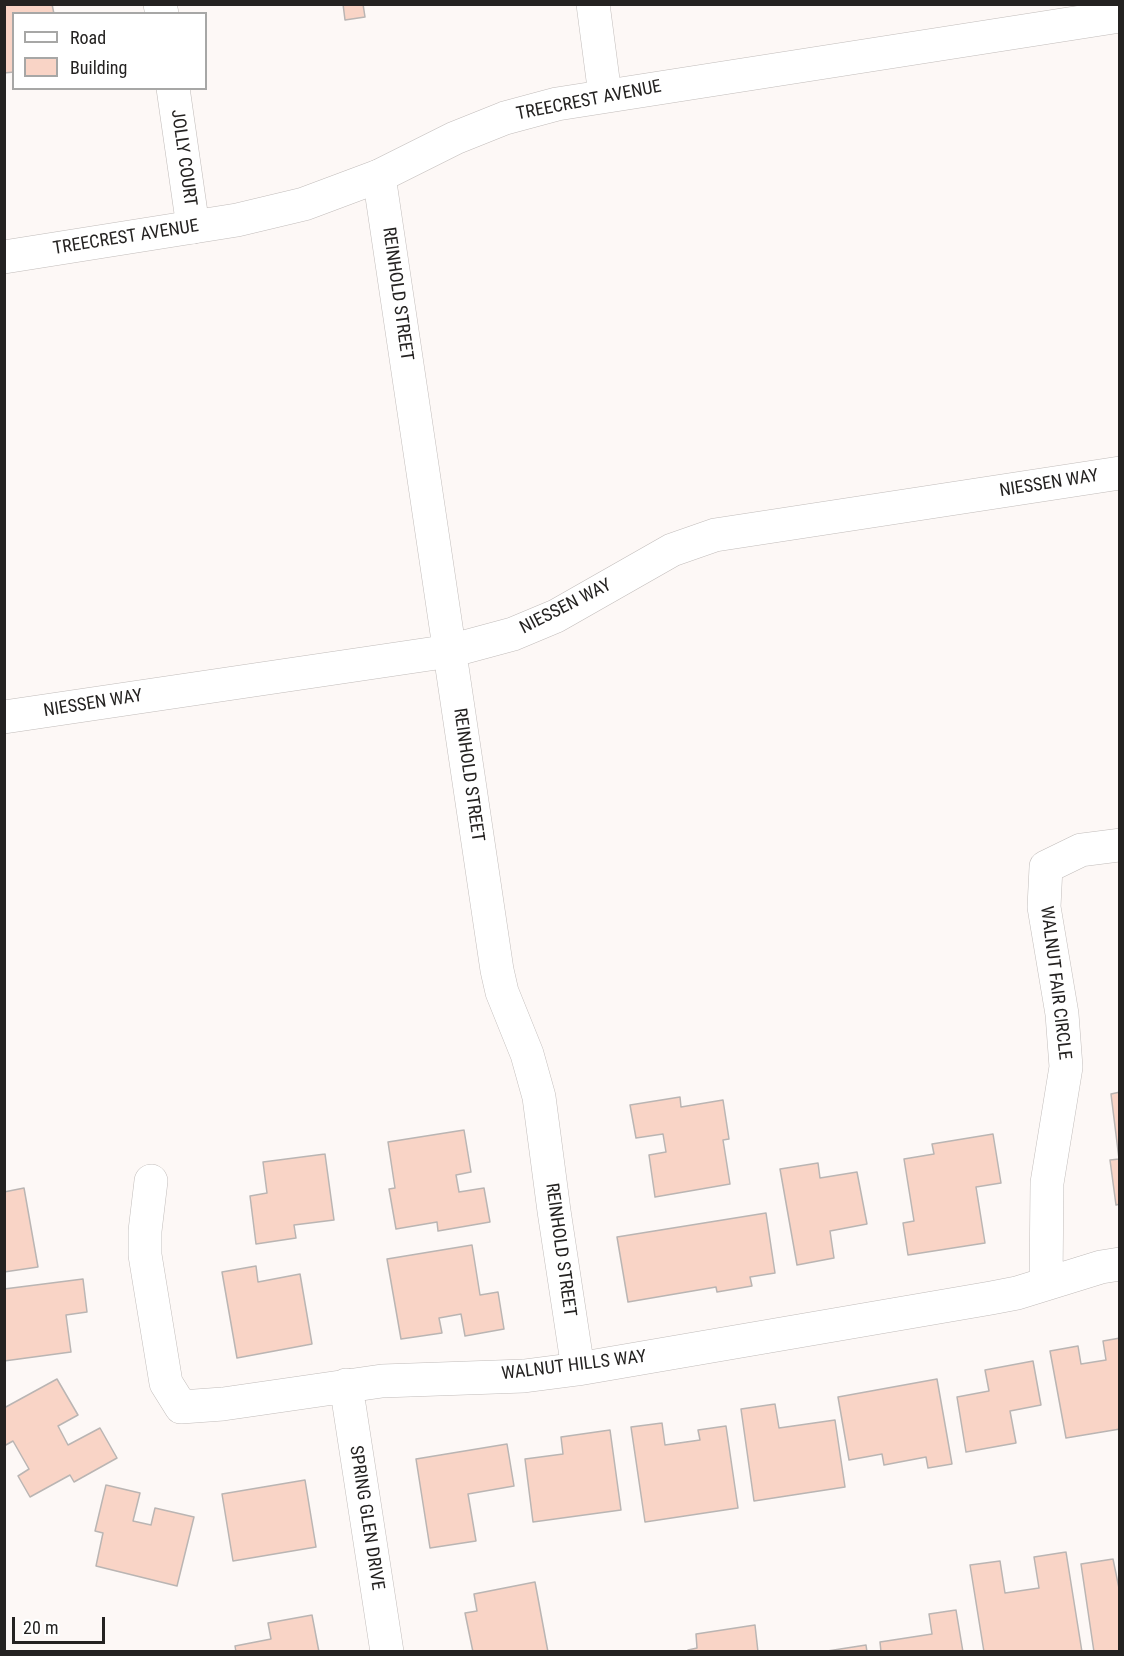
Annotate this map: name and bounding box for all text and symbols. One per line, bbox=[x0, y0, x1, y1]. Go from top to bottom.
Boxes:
legend bbox=[12, 12, 207, 90]
text: Road bbox=[70, 27, 106, 48]
text: Building bbox=[70, 57, 127, 78]
street label: TREECREST AVENUE bbox=[515, 76, 663, 126]
street label: JOLLY COURT bbox=[166, 108, 200, 208]
street label: TREECREST AVENUE bbox=[52, 216, 200, 260]
street label: REINHOLD STREET bbox=[377, 226, 417, 362]
street label: NIESSEN WAY bbox=[998, 466, 1100, 502]
street label: NIESSEN WAY bbox=[517, 575, 615, 639]
street label: NIESSEN WAY bbox=[42, 686, 144, 722]
street label: REINHOLD STREET bbox=[448, 707, 488, 843]
street label: WALNUT FAIR CIRCLE bbox=[1035, 905, 1075, 1061]
street label: REINHOLD STREET bbox=[540, 1182, 580, 1318]
street label: WALNUT HILLS WAY bbox=[500, 1346, 648, 1386]
street label: SPRING GLEN DRIVE bbox=[344, 1444, 388, 1592]
scale bar bbox=[15, 1605, 108, 1643]
text: 20 m bbox=[23, 1617, 58, 1638]

